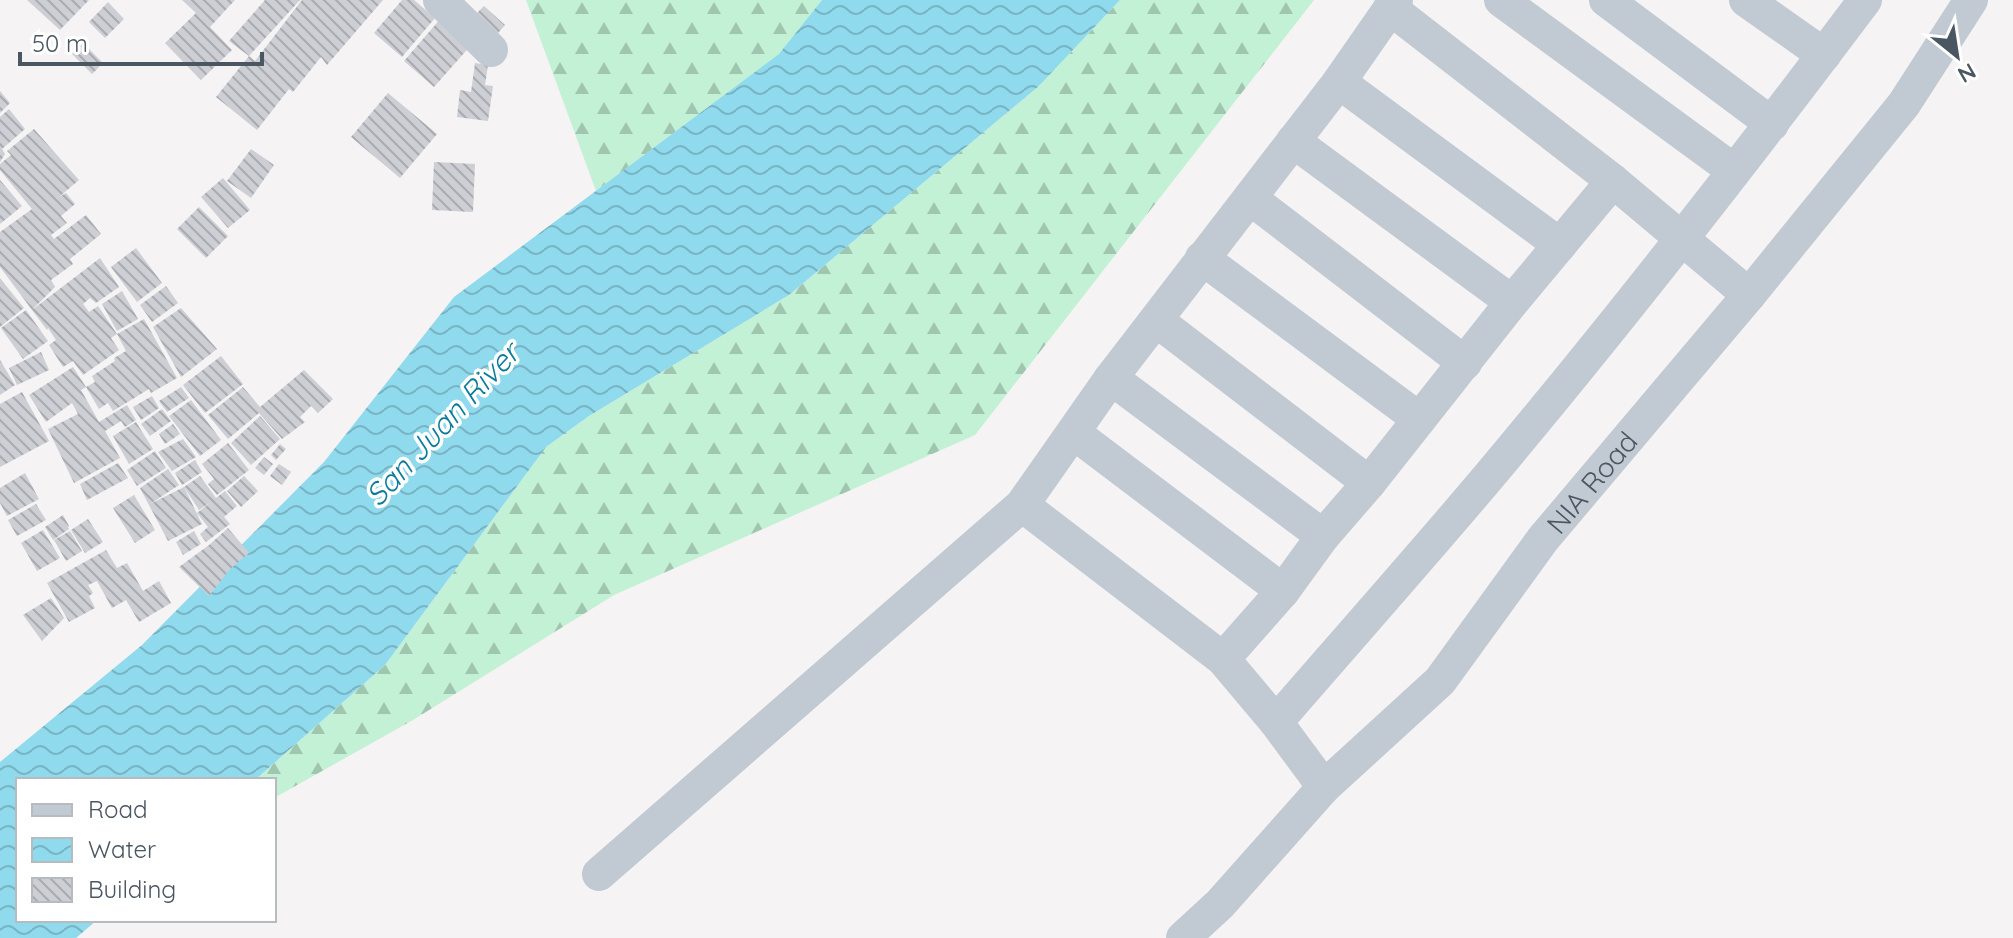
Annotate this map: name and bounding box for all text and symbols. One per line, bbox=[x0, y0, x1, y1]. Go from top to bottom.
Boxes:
scale bar bbox=[20, 16, 262, 66]
north arrow bbox=[1917, 16, 1997, 96]
text: 50 m bbox=[32, 28, 88, 58]
text: N bbox=[1953, 57, 1981, 89]
water label: San Juan River bbox=[357, 332, 530, 513]
street label: NIA Road bbox=[1538, 424, 1644, 540]
legend bbox=[16, 778, 276, 922]
text: Road bbox=[88, 794, 148, 824]
text: Water bbox=[88, 834, 156, 864]
text: Building bbox=[88, 874, 176, 904]

